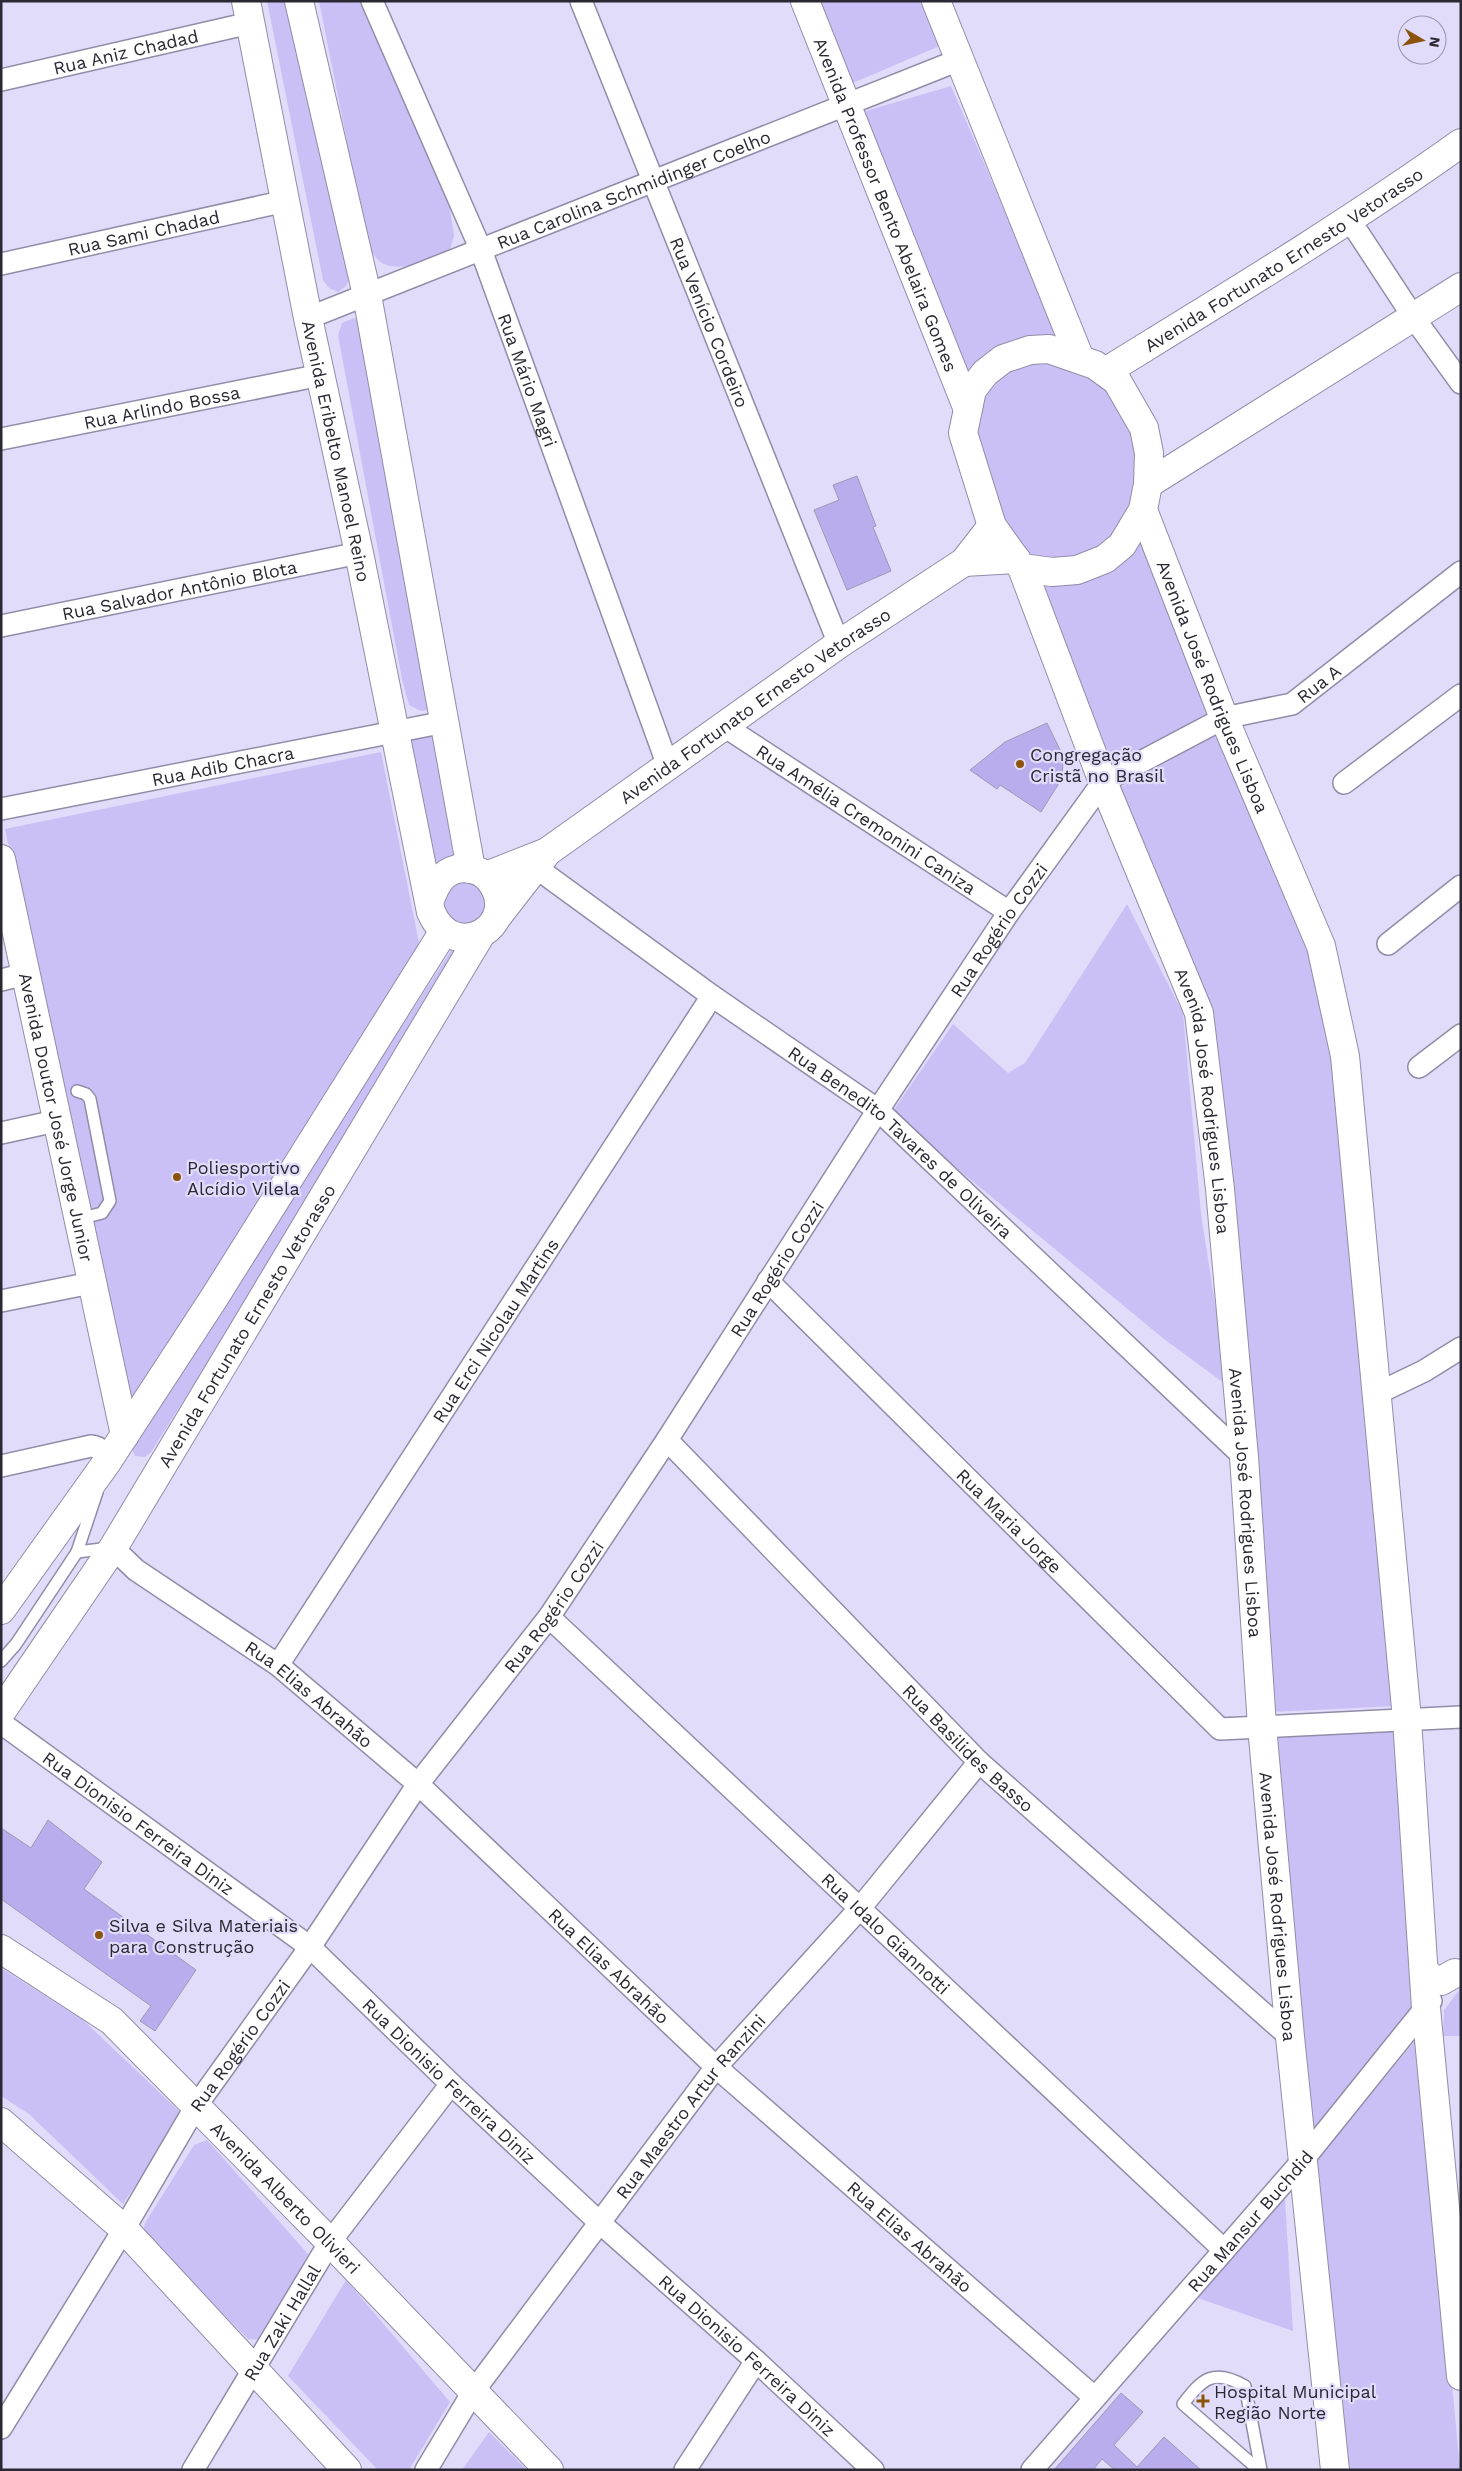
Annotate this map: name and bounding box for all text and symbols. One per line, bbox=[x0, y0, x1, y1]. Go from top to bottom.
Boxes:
north arrow bbox=[1397, 15, 1447, 65]
street label: Rua Aniz Chadad bbox=[51, 25, 200, 78]
street label: Avenida Professor Bento Abelaira Gomes bbox=[810, 34, 962, 375]
text: N bbox=[1426, 36, 1444, 48]
street label: Rua Carolina Schmidinger Coelho bbox=[493, 125, 773, 253]
street label: Avenida Fortunato Ernesto Vetorasso bbox=[1140, 163, 1427, 356]
street label: Rua Sami Chadad bbox=[66, 206, 221, 259]
street label: Rua Venício Cordeiro bbox=[666, 234, 753, 410]
street label: Rua Mário Magri bbox=[494, 310, 562, 450]
street label: Avenida Eribelto Manoel Reino bbox=[298, 318, 375, 583]
street label: Rua Arlindo Bossa bbox=[82, 381, 242, 433]
street label: Rua Salvador Antônio Blota bbox=[60, 555, 299, 624]
street label: Avenida José Rodrigues Lisboa bbox=[1153, 557, 1274, 816]
street label: Avenida Fortunato Ernesto Vetorasso bbox=[615, 603, 894, 808]
street label: Rua A bbox=[1292, 660, 1345, 707]
street label: Rua Amélia Cremonini Caniza bbox=[753, 740, 980, 898]
street label: Rua Adib Chacra bbox=[150, 741, 296, 790]
place label: Congregação Cristã no Brasil bbox=[1030, 744, 1165, 786]
marker: Congregação Cristã no Brasil bbox=[1014, 758, 1026, 770]
street label: Rua Rogério Cozzi bbox=[945, 859, 1051, 1001]
street label: Avenida José Rodrigues Lisboa bbox=[1171, 964, 1234, 1235]
street label: Avenida Doutor José Jorge Junior bbox=[15, 971, 98, 1264]
street label: Rua Benedito Tavares de Oliveira bbox=[785, 1041, 1017, 1242]
place label: Poliesportivo Alcídio Vilela bbox=[187, 1157, 300, 1199]
marker: Poliesportivo Alcídio Vilela bbox=[171, 1171, 183, 1183]
street label: Avenida Fortunato Ernesto Vetorasso bbox=[153, 1180, 339, 1471]
street label: Rua Rogério Cozzi bbox=[725, 1197, 828, 1341]
street label: Rua Erci Nicolau Martins bbox=[428, 1234, 563, 1426]
street label: Avenida José Rodrigues Lisboa bbox=[1226, 1367, 1267, 1638]
street label: Rua Maria Jorge bbox=[952, 1464, 1066, 1577]
street label: Rua Rogério Cozzi bbox=[499, 1536, 608, 1677]
street label: Rua Elias Abrahão bbox=[242, 1636, 377, 1752]
street label: Rua Basilides Basso bbox=[899, 1680, 1038, 1816]
street label: Rua Dionisio Ferreira Diniz bbox=[39, 1747, 238, 1899]
street label: Avenida José Rodrigues Lisboa bbox=[1256, 1771, 1301, 2042]
street label: Rua Idalo Giannotti bbox=[818, 1868, 954, 1998]
street label: Rua Elias Abrahão bbox=[544, 1903, 674, 2028]
place label: Silva e Silva Materiais para Construção bbox=[109, 1915, 298, 1957]
marker: Silva e Silva Materiais para Construção bbox=[93, 1929, 105, 1941]
street label: Rua Rogério Cozzi bbox=[185, 1975, 294, 2116]
street label: Rua Dionisio Ferreira Diniz bbox=[359, 1994, 540, 2168]
street label: Rua Maestro Artur Ranzini bbox=[611, 2010, 769, 2203]
street label: Avenida Alberto Olivieri bbox=[207, 2117, 365, 2278]
street label: Rua Mansur Buchdid bbox=[1183, 2146, 1317, 2296]
street label: Rua Elias Abrahão bbox=[844, 2176, 977, 2296]
street label: Rua Zaki Hallal bbox=[239, 2260, 325, 2384]
street label: Rua Dionisio Ferreira Diniz bbox=[655, 2270, 840, 2440]
place label: Hospital Municipal Região Norte bbox=[1214, 2381, 1377, 2423]
marker: Hospital Municipal Região Norte bbox=[1196, 2394, 1210, 2408]

